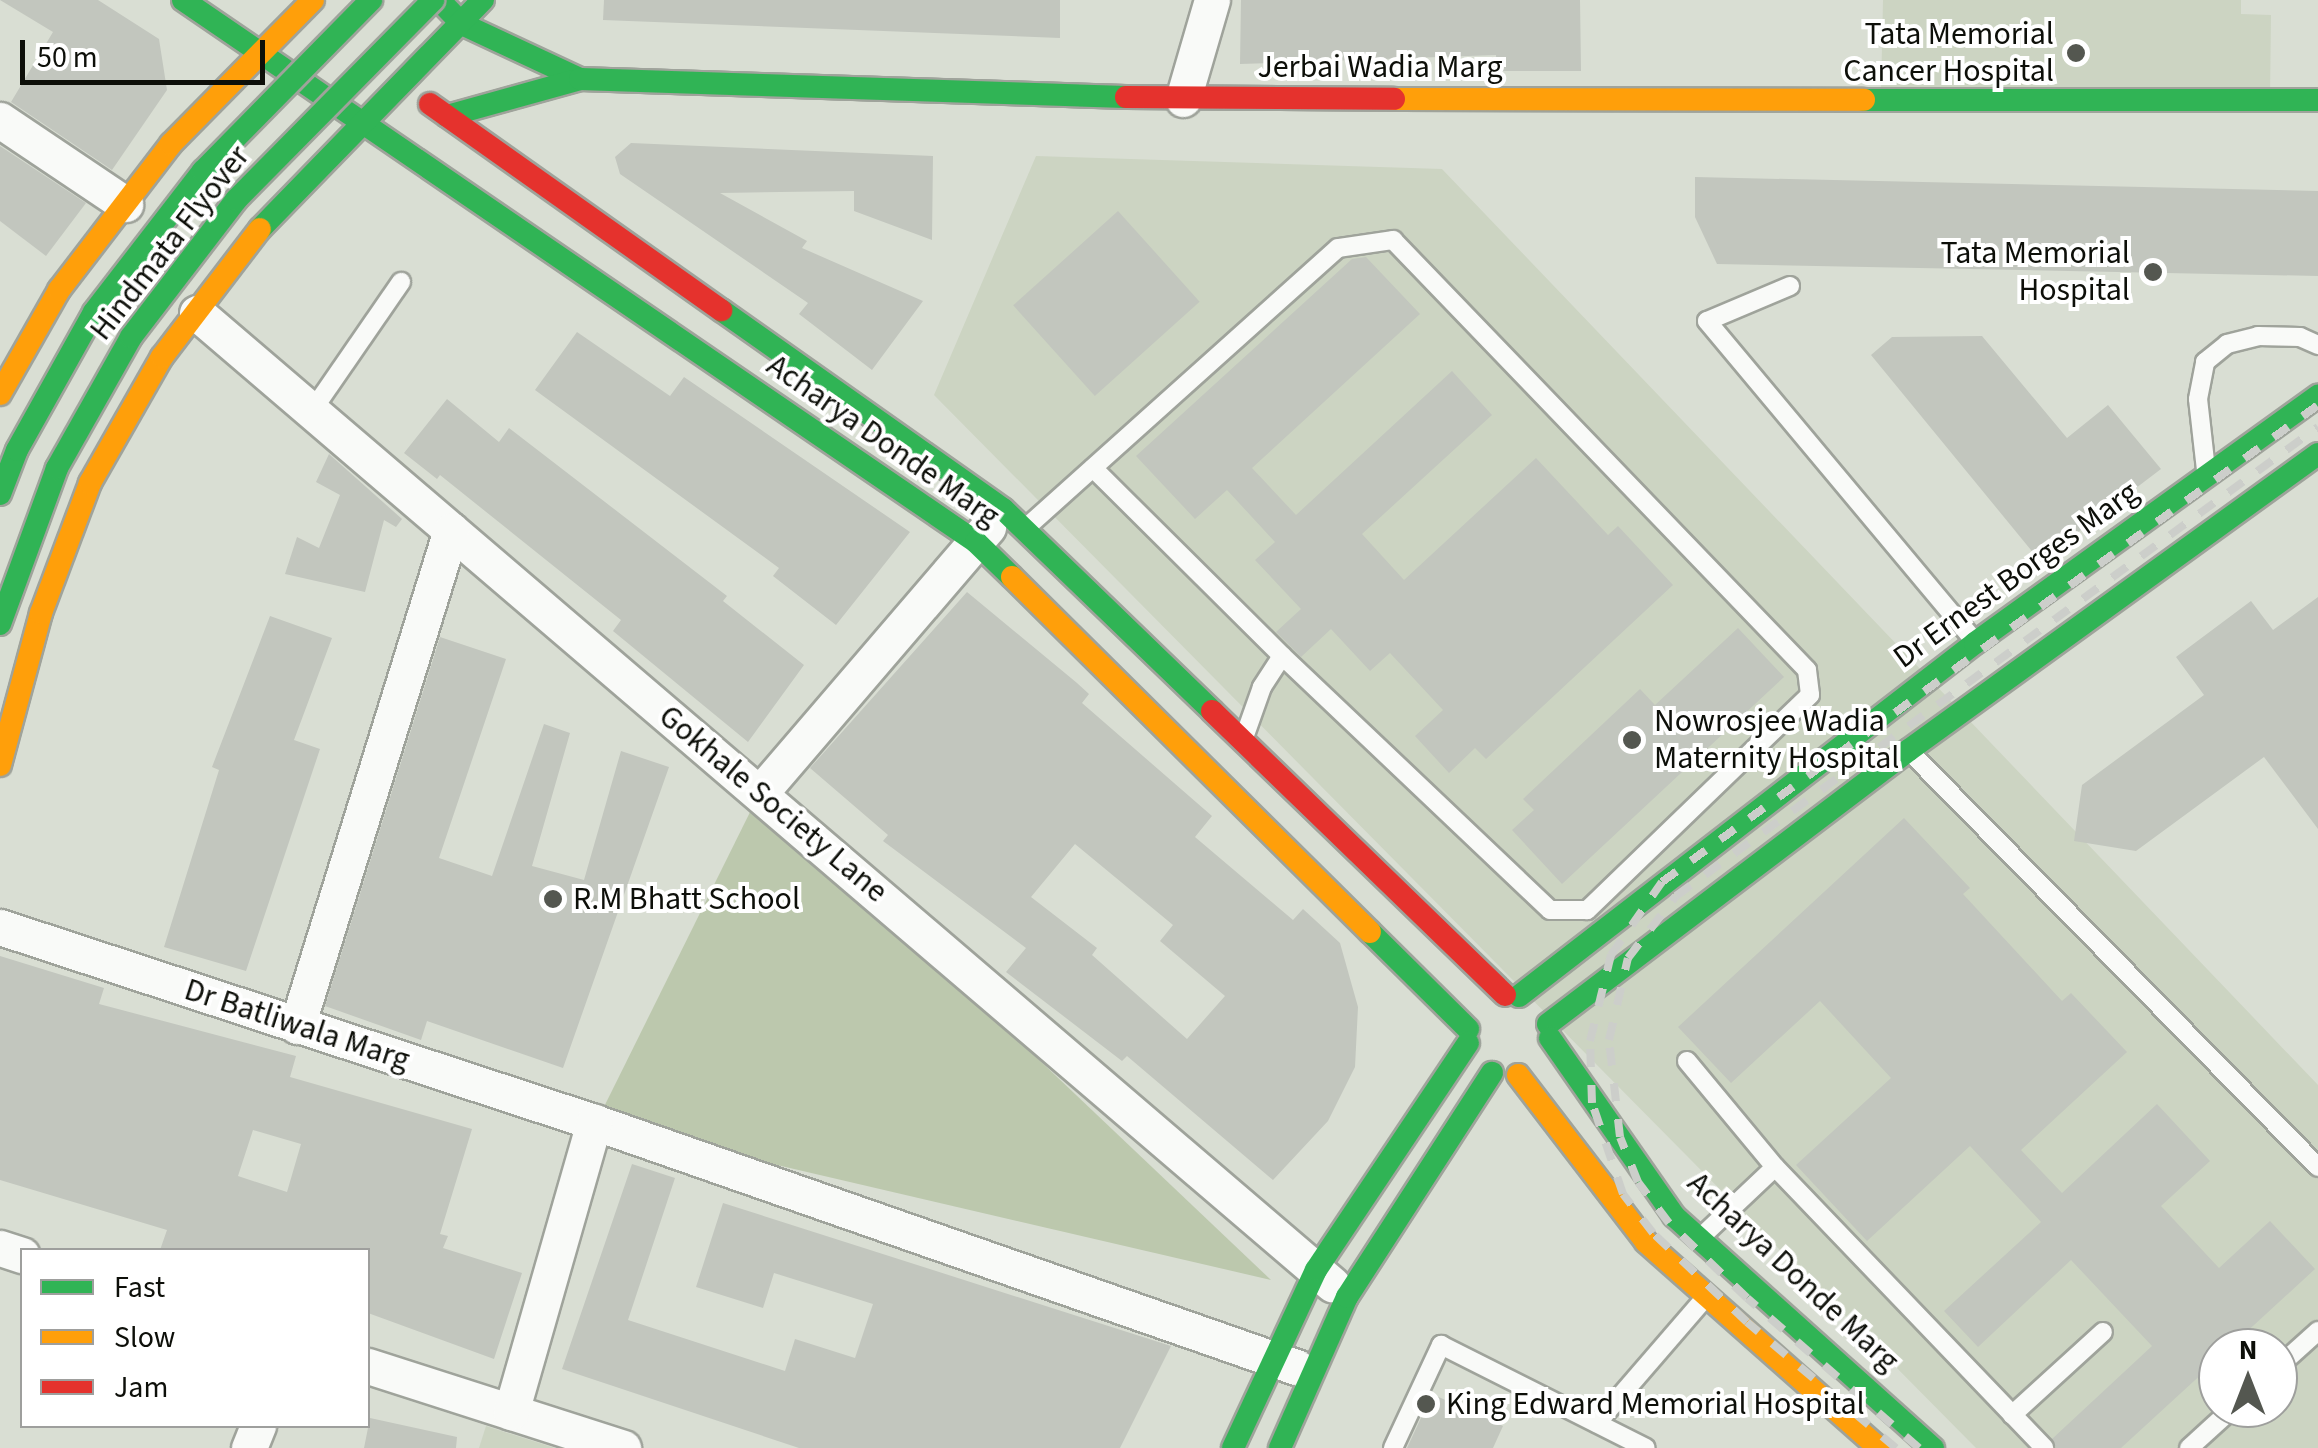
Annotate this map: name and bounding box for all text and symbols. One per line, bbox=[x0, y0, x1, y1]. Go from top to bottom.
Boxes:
place label: Tata Memorial Cancer Hospital bbox=[1843, 16, 2054, 91]
scale bar bbox=[25, 20, 270, 82]
text: 50 m bbox=[37, 36, 98, 79]
marker: Tata Memorial Cancer Hospital bbox=[2063, 40, 2089, 66]
street label: Jerbai Wadia Marg bbox=[1257, 48, 1503, 86]
street label: Hindmata Flyover bbox=[82, 138, 258, 348]
place label: Tata Memorial Hospital bbox=[1941, 235, 2130, 310]
marker: Tata Memorial Hospital bbox=[2140, 259, 2166, 285]
street label: Acharya Donde Marg bbox=[759, 346, 1007, 536]
street label: Dr Ernest Borges Marg bbox=[1886, 473, 2146, 677]
street label: Gokhale Society Lane bbox=[651, 697, 895, 911]
place label: Nowrosjee Wadia Maternity Hospital bbox=[1654, 703, 1899, 778]
marker: Nowrosjee Wadia Maternity Hospital bbox=[1619, 727, 1645, 753]
place label: R.M Bhatt School bbox=[573, 880, 800, 918]
marker: R.M Bhatt School bbox=[542, 888, 564, 910]
street label: Dr Batliwala Marg bbox=[180, 971, 414, 1079]
street label: Acharya Donde Marg bbox=[1679, 1164, 1907, 1380]
legend bbox=[20, 1248, 370, 1428]
text: Fast bbox=[114, 1266, 165, 1309]
text: Slow bbox=[114, 1316, 175, 1359]
north arrow bbox=[2198, 1328, 2298, 1428]
text: N bbox=[2239, 1330, 2257, 1370]
text: Jam bbox=[114, 1366, 168, 1409]
place label: King Edward Memorial Hospital bbox=[1446, 1385, 1865, 1423]
marker: King Edward Memorial Hospital bbox=[1415, 1393, 1437, 1415]

